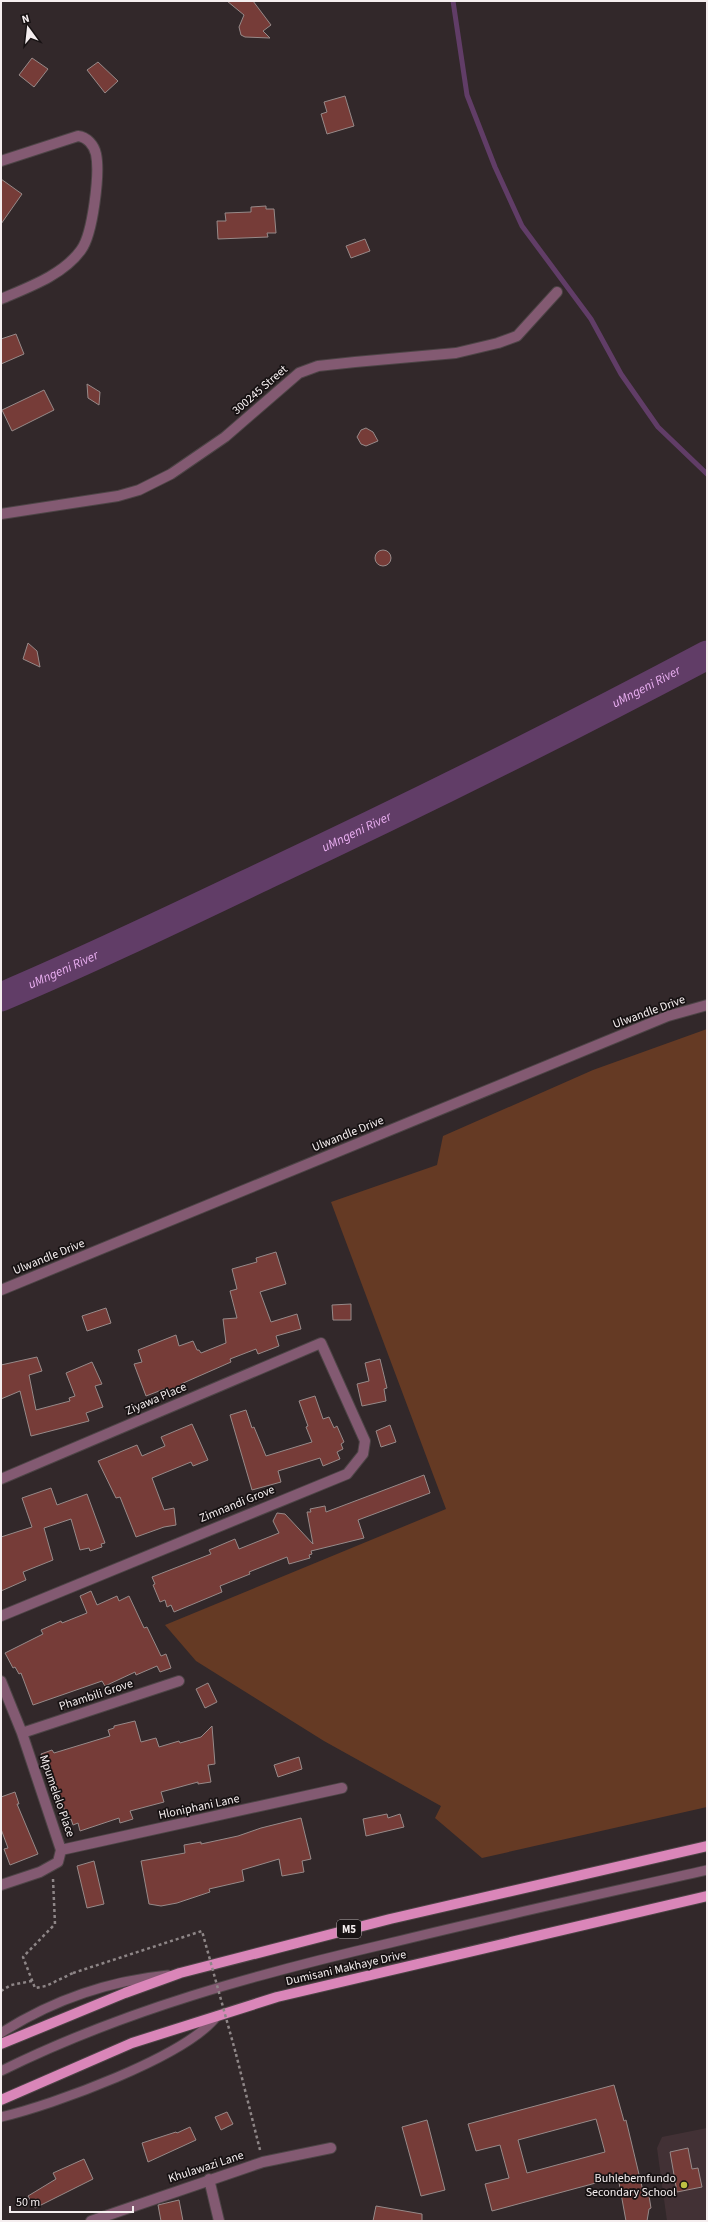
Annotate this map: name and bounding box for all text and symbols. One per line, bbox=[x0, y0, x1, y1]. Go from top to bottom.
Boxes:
north arrow bbox=[8, 8, 48, 48]
text: N bbox=[20, 11, 31, 27]
street label: 300245 Street bbox=[229, 361, 291, 419]
water label: uMngeni River bbox=[609, 661, 684, 712]
water label: uMngeni River bbox=[319, 807, 395, 856]
water label: uMngeni River bbox=[25, 946, 102, 993]
street label: Ulwandle Drive bbox=[610, 991, 688, 1033]
street label: Ulwandle Drive bbox=[310, 1112, 386, 1156]
street label: Ulwandle Drive bbox=[11, 1235, 87, 1279]
street label: Ziyawa Place bbox=[123, 1378, 189, 1419]
street label: Zimnandi Grove bbox=[197, 1481, 277, 1527]
street label: Phambili Grove bbox=[57, 1675, 135, 1715]
street label: Mpumelelo Place bbox=[35, 1753, 79, 1839]
street label: Hloniphani Lane bbox=[157, 1790, 241, 1824]
road number: M5 bbox=[337, 1920, 361, 1938]
street label: Dumisani Makhaye Drive bbox=[284, 1946, 408, 1990]
street label: Khulawazi Lane bbox=[166, 2147, 246, 2187]
place label: Buhlebemfundo Secondary School bbox=[586, 2170, 676, 2201]
marker: Buhlebemfundo Secondary School bbox=[679, 2180, 689, 2190]
scale bar bbox=[10, 2188, 133, 2214]
text: 50 m bbox=[16, 2194, 40, 2211]

